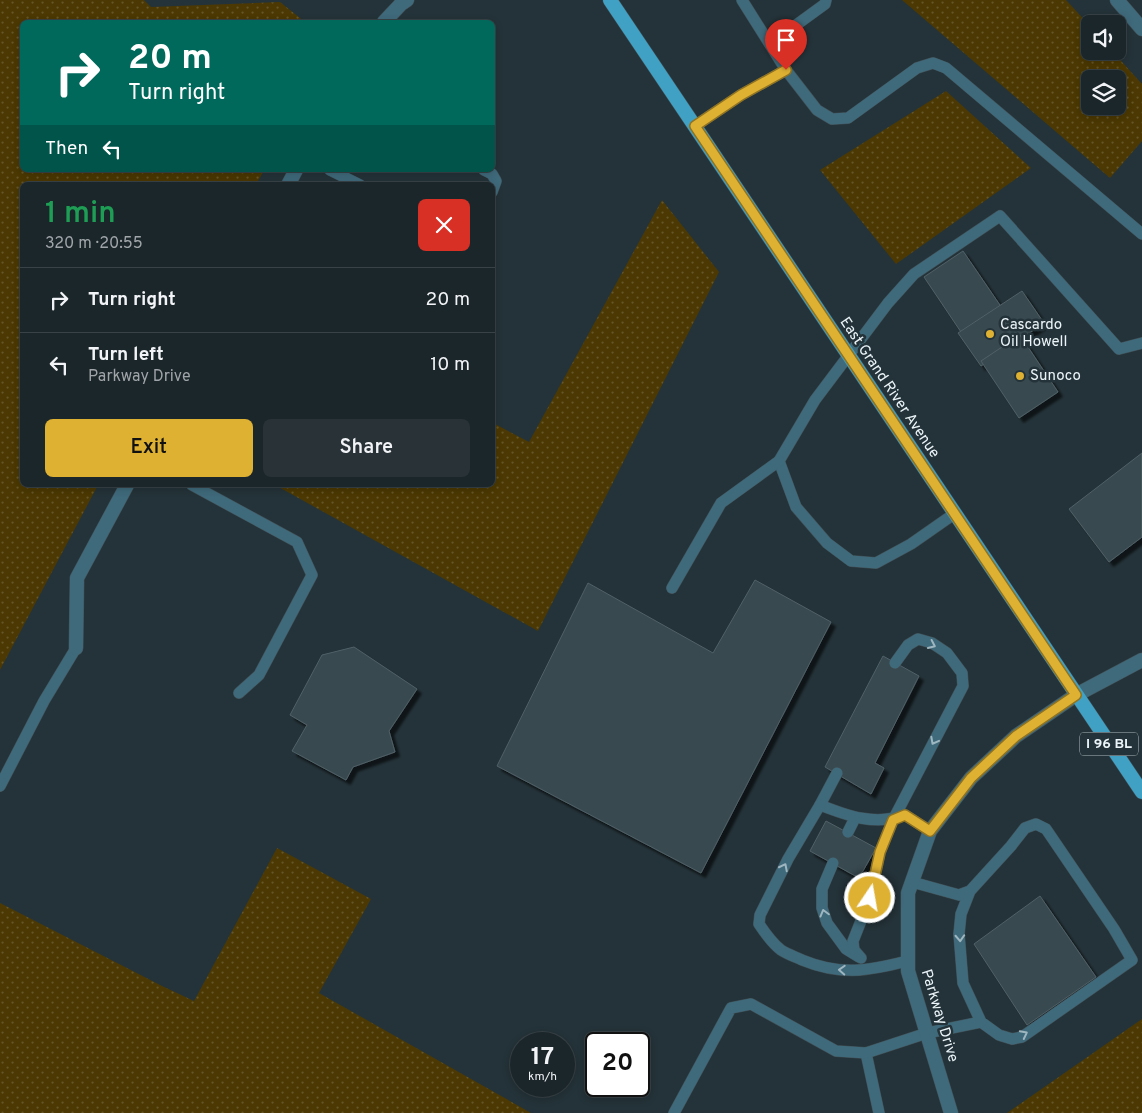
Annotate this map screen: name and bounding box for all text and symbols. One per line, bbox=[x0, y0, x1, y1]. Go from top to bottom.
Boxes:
map controls bbox=[1081, 15, 1126, 115]
button: sound bbox=[1081, 15, 1126, 60]
pin bbox=[765, 19, 807, 70]
icon: arrive bbox=[772, 26, 800, 54]
text: 20 m bbox=[128, 37, 212, 81]
icon: right bbox=[45, 40, 110, 105]
button: layers bbox=[1081, 70, 1126, 115]
text: Turn right bbox=[128, 80, 225, 107]
icon: left bbox=[98, 135, 126, 163]
text: Then bbox=[45, 137, 88, 161]
text: 1 min bbox=[45, 196, 116, 233]
button: close bbox=[418, 199, 470, 251]
text: 320 m · 20:55 bbox=[45, 234, 143, 254]
icon: right bbox=[45, 286, 73, 314]
text: Turn right bbox=[88, 288, 176, 312]
text: 20 m bbox=[426, 288, 470, 312]
street label: East Grand River Avenue bbox=[835, 314, 943, 462]
place label: Cascardo Oil Howell bbox=[1000, 316, 1067, 352]
marker: Cascardo Oil Howell bbox=[984, 328, 996, 340]
text: Turn left bbox=[88, 343, 164, 367]
icon: left bbox=[45, 351, 73, 379]
text: 10 m bbox=[430, 353, 470, 377]
text: Parkway Drive bbox=[88, 367, 191, 387]
place label: Sunoco bbox=[1030, 367, 1081, 386]
marker: Sunoco bbox=[1014, 370, 1026, 382]
button: Exit bbox=[45, 419, 253, 477]
button: Share bbox=[263, 419, 470, 477]
one-way arrow bbox=[927, 638, 936, 649]
road number: I 96 BL bbox=[1080, 732, 1138, 756]
one-way arrow bbox=[931, 735, 941, 744]
one-way arrow bbox=[778, 863, 788, 872]
position arrow bbox=[843, 871, 895, 923]
one-way arrow bbox=[820, 910, 830, 918]
one-way arrow bbox=[954, 934, 965, 942]
one-way arrow bbox=[838, 964, 846, 975]
street label: Parkway Drive bbox=[916, 967, 962, 1065]
one-way arrow bbox=[1018, 1030, 1027, 1040]
speed limit sign: 20 bbox=[585, 1032, 650, 1097]
text: 17 bbox=[531, 1042, 554, 1074]
text: km/h bbox=[528, 1069, 557, 1085]

